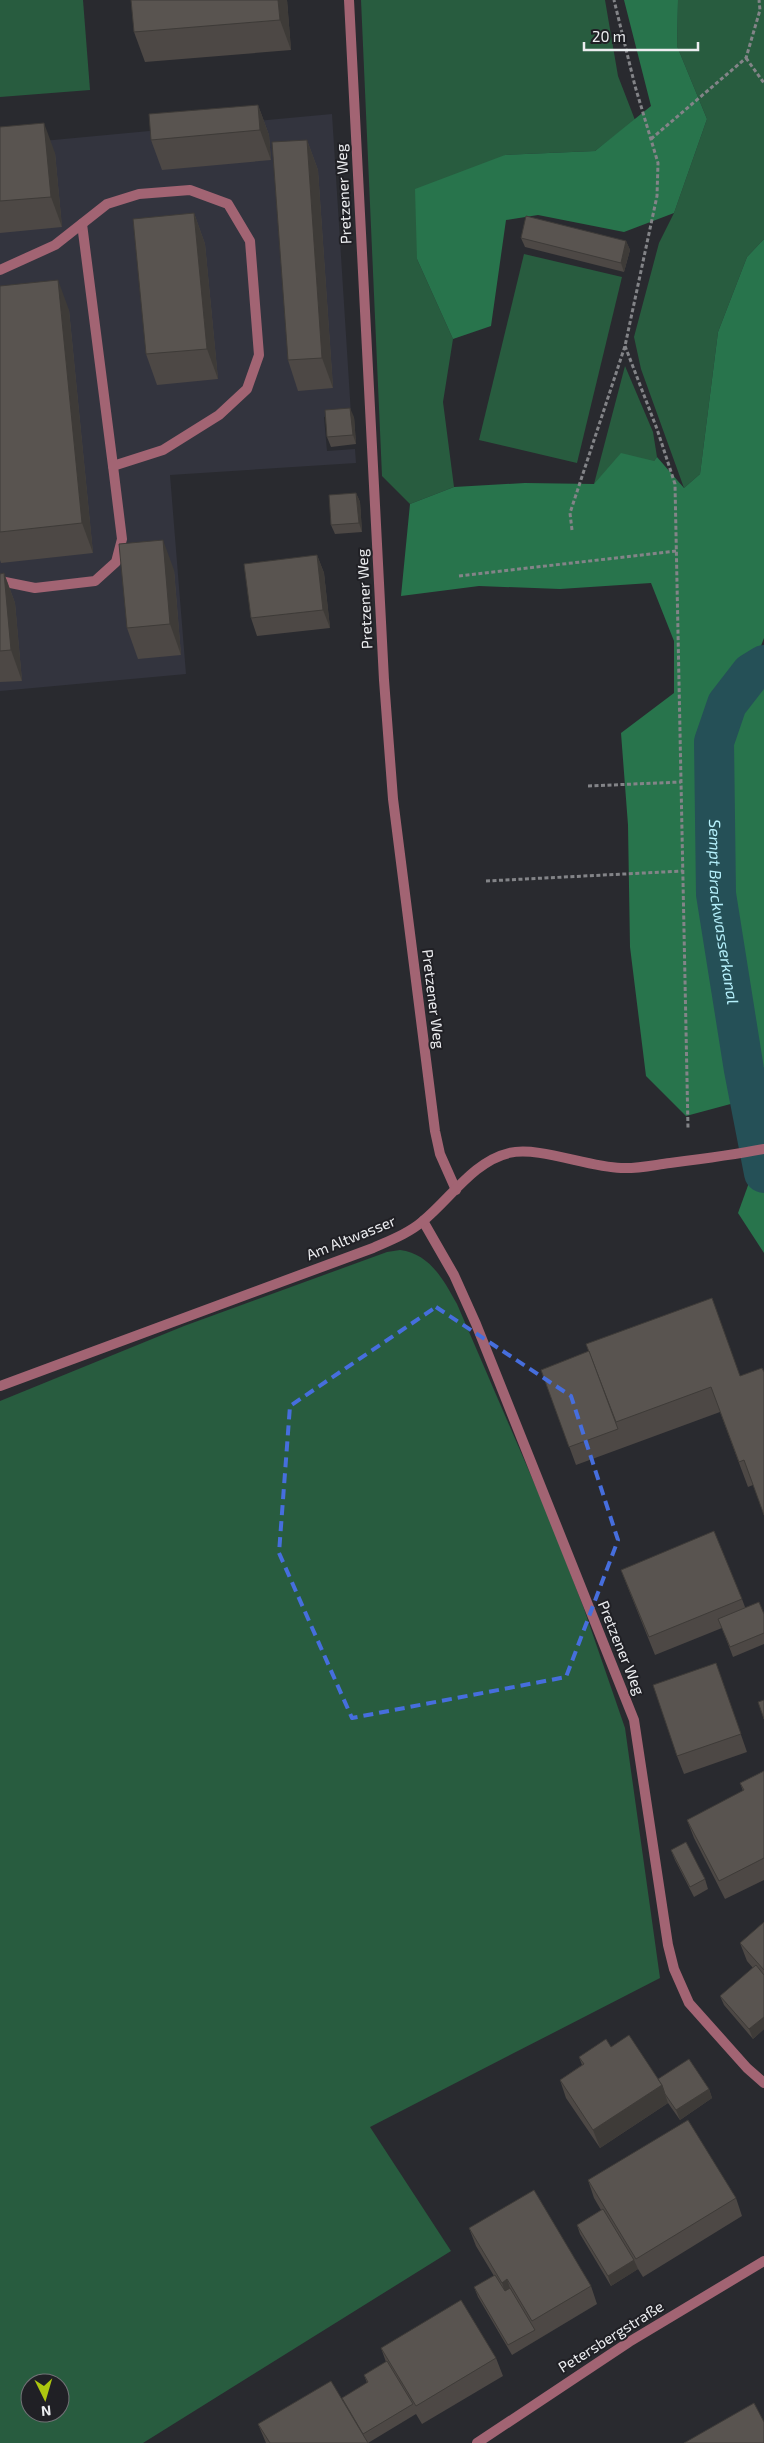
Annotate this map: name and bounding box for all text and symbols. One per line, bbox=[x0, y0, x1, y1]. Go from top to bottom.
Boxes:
scale bar bbox=[584, 20, 698, 52]
text: 20 m bbox=[592, 27, 626, 45]
street label: Pretzener Weg bbox=[331, 143, 355, 245]
street label: Pretzener Weg bbox=[352, 548, 376, 650]
water label: Sempt Brackwasserkanal bbox=[706, 819, 743, 1006]
street label: Pretzener Weg bbox=[419, 948, 449, 1050]
street label: Am Altwasser bbox=[303, 1211, 398, 1263]
street label: Pretzener Weg bbox=[595, 1598, 649, 1698]
street label: Petersbergstraße bbox=[554, 2296, 667, 2376]
north arrow bbox=[20, 2373, 70, 2423]
text: N bbox=[40, 2403, 52, 2420]

